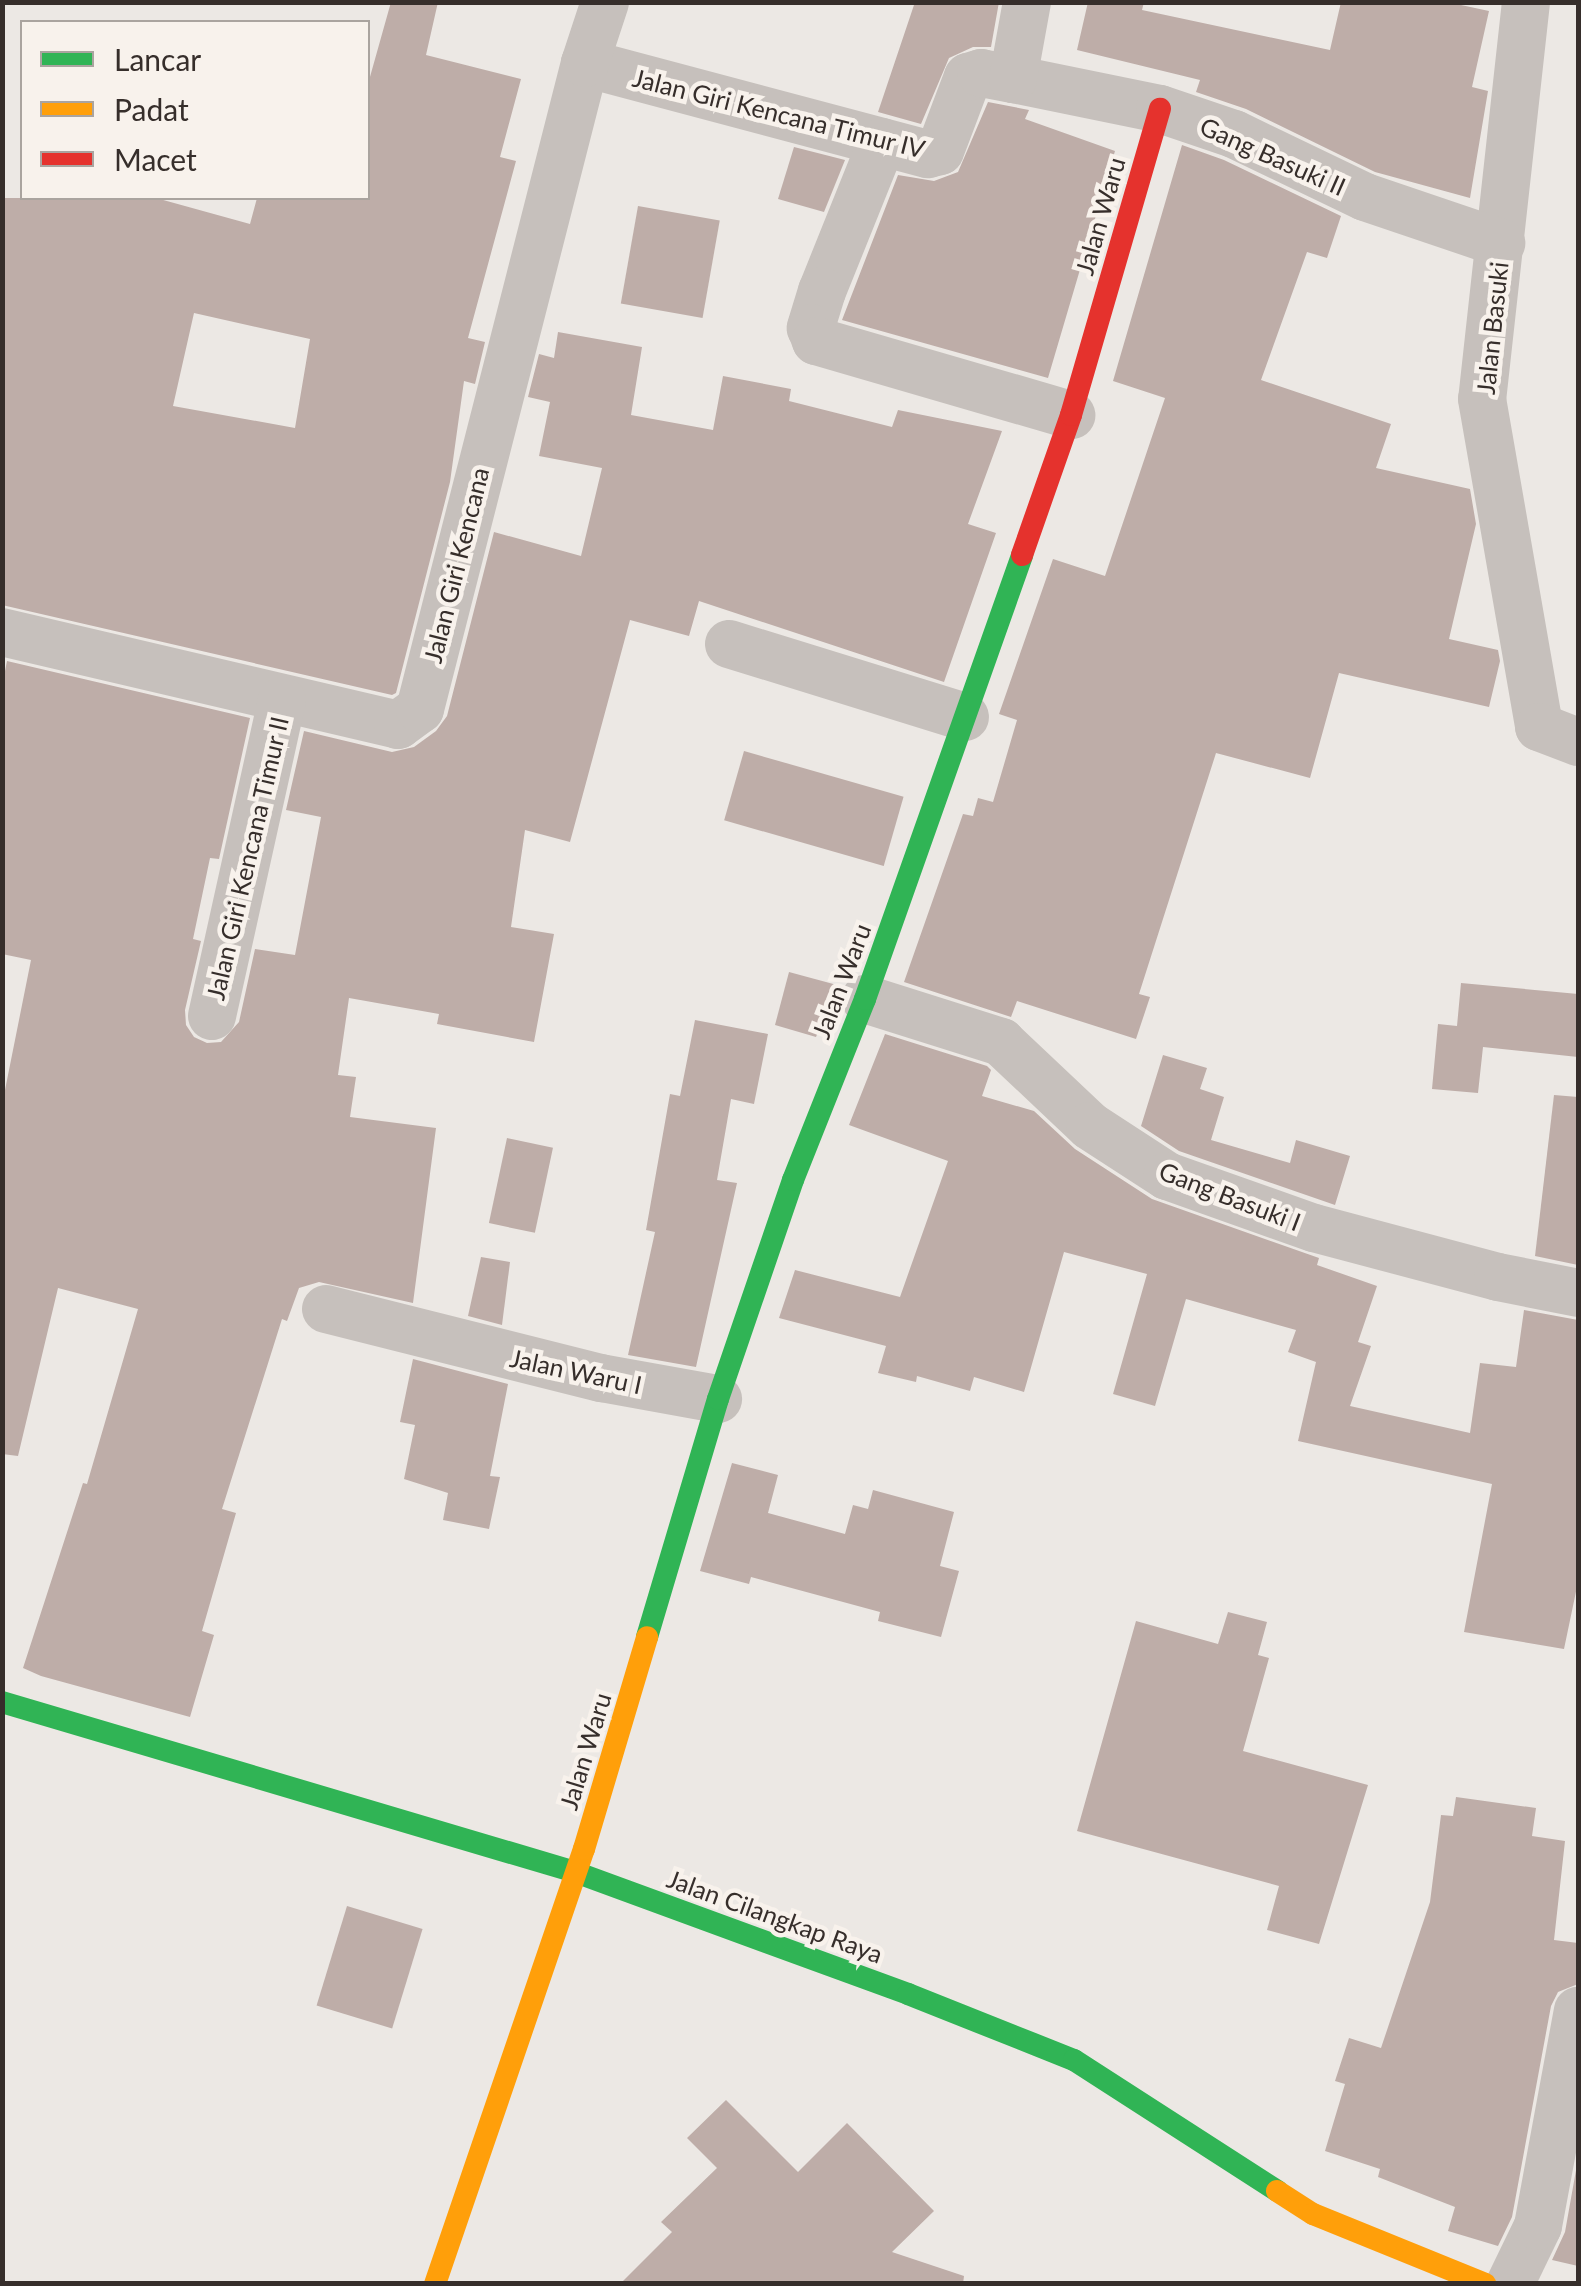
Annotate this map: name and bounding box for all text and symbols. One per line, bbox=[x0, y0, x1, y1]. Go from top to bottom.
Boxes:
legend bbox=[20, 20, 370, 200]
text: Lancar bbox=[114, 41, 201, 77]
street label: Jalan Giri Kencana Timur IV bbox=[629, 62, 929, 164]
text: Padat bbox=[114, 91, 189, 127]
street label: Gang Basuki II bbox=[1196, 111, 1350, 201]
text: Macet bbox=[114, 141, 197, 177]
street label: Jalan Waru bbox=[1069, 154, 1131, 278]
street label: Jalan Basuki bbox=[1470, 260, 1514, 396]
street label: Jalan Giri Kencana bbox=[417, 464, 495, 666]
street label: Jalan Giri Kencana Timur II bbox=[200, 713, 294, 1003]
street label: Jalan Waru bbox=[805, 919, 877, 1043]
street label: Gang Basuki I bbox=[1155, 1155, 1305, 1237]
street label: Jalan Waru I bbox=[507, 1342, 645, 1400]
street label: Jalan Waru bbox=[553, 1689, 617, 1813]
street label: Jalan Cilangkap Raya bbox=[663, 1863, 887, 1969]

